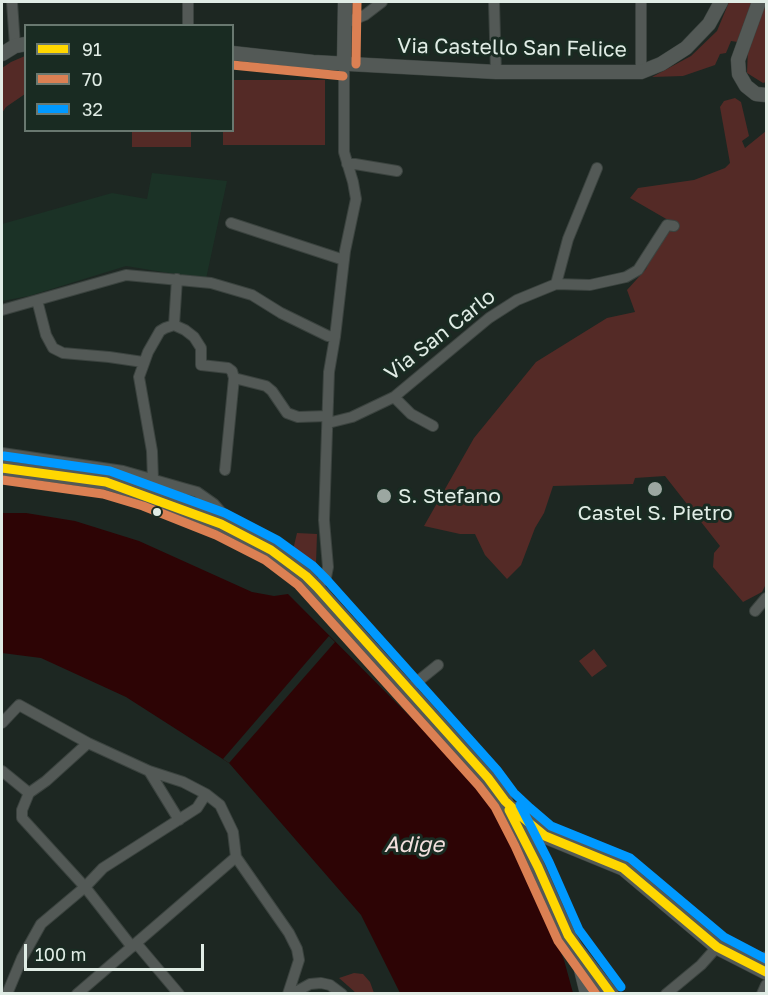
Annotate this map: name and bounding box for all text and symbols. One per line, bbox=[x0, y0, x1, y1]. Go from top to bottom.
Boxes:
legend bbox=[24, 24, 234, 132]
street label: Via Castello San Felice bbox=[397, 33, 627, 63]
text: 91 bbox=[82, 38, 102, 60]
text: 70 bbox=[82, 68, 103, 90]
text: 32 bbox=[82, 98, 103, 120]
street label: Via San Carlo bbox=[380, 284, 500, 386]
marker: Castel S. Pietro bbox=[646, 480, 664, 498]
place label: S. Stefano bbox=[398, 483, 501, 509]
marker: S. Stefano bbox=[375, 487, 393, 505]
place label: Castel S. Pietro bbox=[577, 500, 733, 526]
unlabelled marker bbox=[151, 506, 163, 518]
water label: Adige bbox=[384, 832, 444, 858]
scale bar bbox=[27, 932, 207, 970]
text: 100 m bbox=[35, 943, 86, 965]

